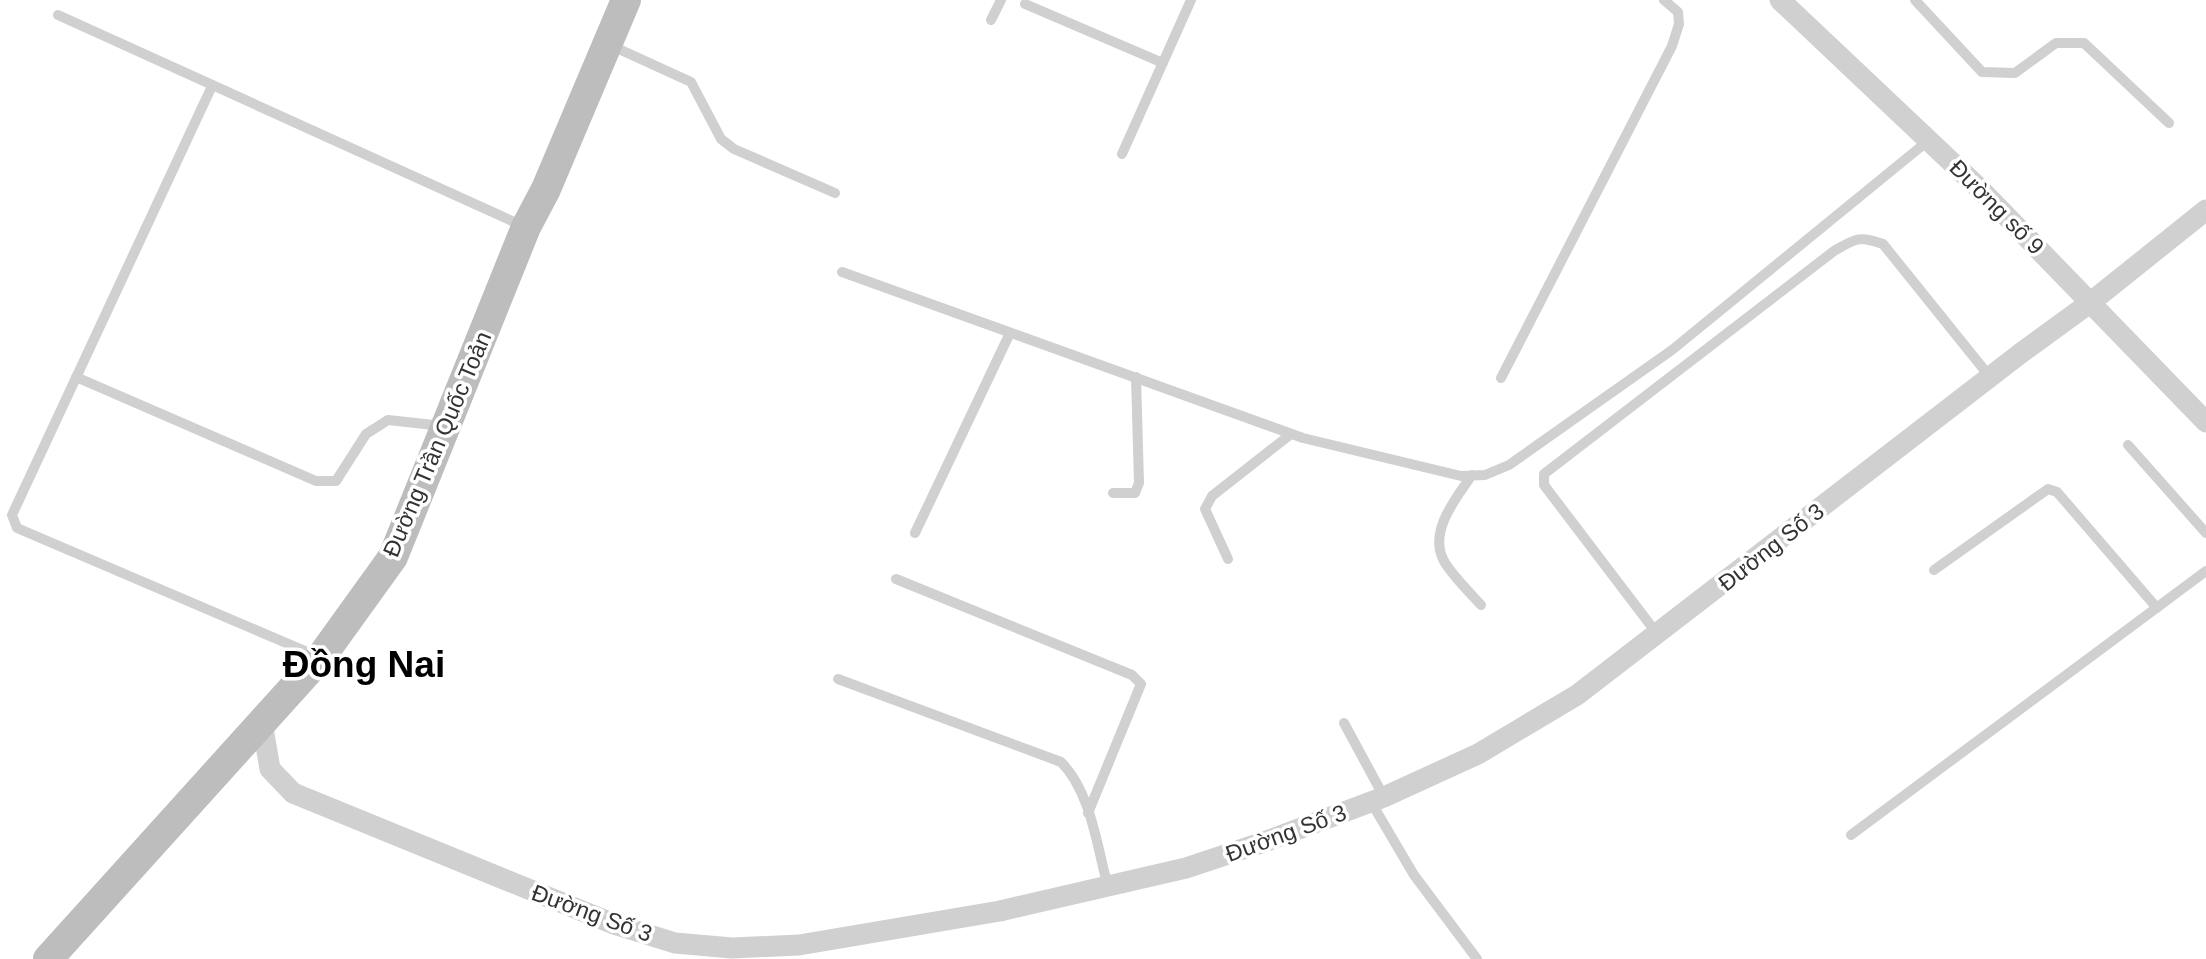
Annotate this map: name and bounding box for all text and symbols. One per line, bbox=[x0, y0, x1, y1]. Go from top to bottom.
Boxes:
street label: Đường số 9 bbox=[1944, 154, 2050, 260]
street label: Đường Trần Quốc Toản bbox=[378, 327, 496, 561]
street label: Đường Số 3 bbox=[1713, 498, 1829, 596]
district label: Đồng Nai bbox=[283, 644, 445, 685]
street label: Đường Số 3 bbox=[1222, 799, 1350, 867]
street label: Đường Số 3 bbox=[528, 879, 656, 947]

